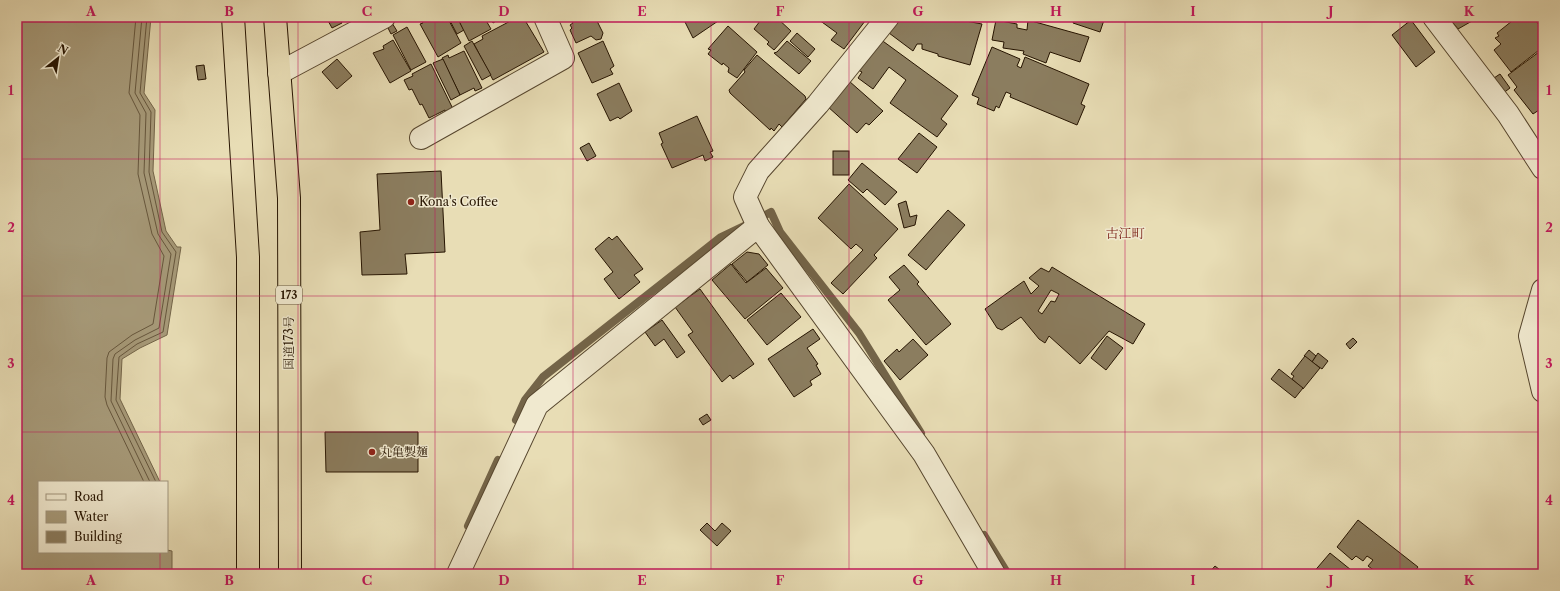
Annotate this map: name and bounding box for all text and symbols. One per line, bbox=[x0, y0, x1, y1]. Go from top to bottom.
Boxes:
text: A bbox=[85, 3, 97, 19]
text: B bbox=[224, 3, 234, 19]
text: C bbox=[362, 3, 372, 19]
text: D bbox=[498, 3, 510, 19]
text: E bbox=[637, 3, 647, 19]
text: F bbox=[776, 3, 785, 19]
text: G bbox=[912, 3, 924, 19]
text: H bbox=[1050, 3, 1062, 19]
text: I bbox=[1190, 3, 1196, 19]
text: J bbox=[1326, 3, 1334, 19]
text: K bbox=[1464, 3, 1475, 19]
north arrow bbox=[38, 38, 78, 78]
text: N bbox=[55, 41, 71, 58]
text: 1 bbox=[8, 82, 14, 98]
text: 1 bbox=[1546, 82, 1552, 98]
place label: Kona's Coffee bbox=[419, 194, 498, 209]
marker: Kona's Coffee bbox=[406, 197, 416, 207]
text: 2 bbox=[7, 219, 15, 235]
text: 2 bbox=[1545, 219, 1553, 235]
district label: 古江町 bbox=[1105, 225, 1145, 241]
road number: 173 bbox=[276, 286, 302, 304]
street label: 国道173号 bbox=[281, 316, 296, 370]
text: 3 bbox=[7, 355, 15, 371]
text: 3 bbox=[1545, 355, 1553, 371]
place label: 丸亀製麺 bbox=[380, 444, 428, 459]
marker: 丸亀製麺 bbox=[367, 447, 377, 457]
legend bbox=[38, 481, 168, 553]
text: Road bbox=[74, 489, 104, 504]
text: 4 bbox=[7, 492, 15, 508]
text: 4 bbox=[1545, 492, 1553, 508]
text: Water bbox=[73, 509, 108, 524]
text: Building bbox=[74, 529, 122, 544]
text: A bbox=[85, 572, 97, 588]
text: B bbox=[224, 572, 234, 588]
text: C bbox=[362, 572, 372, 588]
text: D bbox=[498, 572, 510, 588]
text: E bbox=[637, 572, 647, 588]
text: F bbox=[776, 572, 785, 588]
text: G bbox=[912, 572, 924, 588]
text: H bbox=[1050, 572, 1062, 588]
text: I bbox=[1190, 572, 1196, 588]
text: J bbox=[1326, 572, 1334, 588]
text: K bbox=[1464, 572, 1475, 588]

